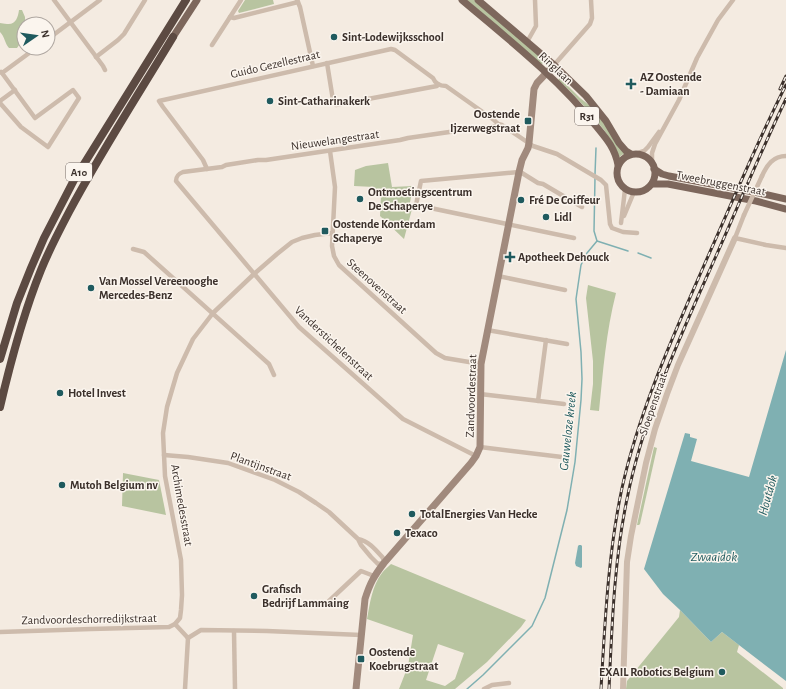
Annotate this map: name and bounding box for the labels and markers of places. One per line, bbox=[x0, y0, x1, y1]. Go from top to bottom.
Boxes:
place label: Sint-Lodewijksschool bbox=[342, 31, 444, 44]
marker: Sint-Lodewijksschool bbox=[329, 32, 339, 42]
place label: AZ Oostende - Damiaan bbox=[640, 71, 702, 97]
marker: AZ Oostende - Damiaan bbox=[625, 78, 637, 90]
place label: Sint-Catharinakerk bbox=[278, 95, 370, 107]
marker: Sint-Catharinakerk bbox=[265, 96, 275, 106]
place label: Oostende Ijzerwegstraat bbox=[450, 108, 520, 135]
marker: Oostende Ijzerwegstraat bbox=[523, 116, 533, 126]
place label: Ontmoetingscentrum De Schaperye bbox=[368, 186, 473, 213]
marker: Ontmoetingscentrum De Schaperye bbox=[355, 194, 365, 204]
place label: Fré De Coiffeur bbox=[529, 194, 601, 206]
marker: Fré De Coiffeur bbox=[516, 195, 526, 205]
place label: Lidl bbox=[554, 211, 572, 223]
marker: Lidl bbox=[541, 212, 551, 222]
place label: Oostende Konterdam Schaperye bbox=[333, 218, 436, 245]
marker: Oostende Konterdam Schaperye bbox=[320, 226, 330, 236]
place label: Apotheek Dehouck bbox=[518, 251, 609, 263]
marker: Apotheek Dehouck bbox=[505, 252, 515, 262]
place label: Van Mossel Vereenooghe Mercedes-Benz bbox=[99, 275, 219, 301]
marker: Van Mossel Vereenooghe Mercedes-Benz bbox=[86, 283, 96, 293]
place label: Hotel Invest bbox=[68, 387, 126, 399]
marker: Hotel Invest bbox=[55, 388, 65, 398]
place label: Mutoh Belgium nv bbox=[70, 479, 158, 491]
marker: Mutoh Belgium nv bbox=[57, 480, 67, 490]
place label: TotalEnergies Van Hecke bbox=[420, 508, 538, 520]
marker: TotalEnergies Van Hecke bbox=[407, 509, 417, 519]
place label: Texaco bbox=[405, 527, 438, 539]
marker: Texaco bbox=[392, 528, 402, 538]
place label: Grafisch Bedrijf Lammaing bbox=[262, 583, 350, 610]
marker: Grafisch Bedrijf Lammaing bbox=[249, 591, 259, 601]
place label: Oostende Koebrugstraat bbox=[369, 646, 438, 672]
marker: Oostende Koebrugstraat bbox=[356, 654, 366, 664]
place label: EXAIL Robotics Belgium bbox=[599, 666, 714, 678]
marker: EXAIL Robotics Belgium bbox=[717, 667, 727, 677]

